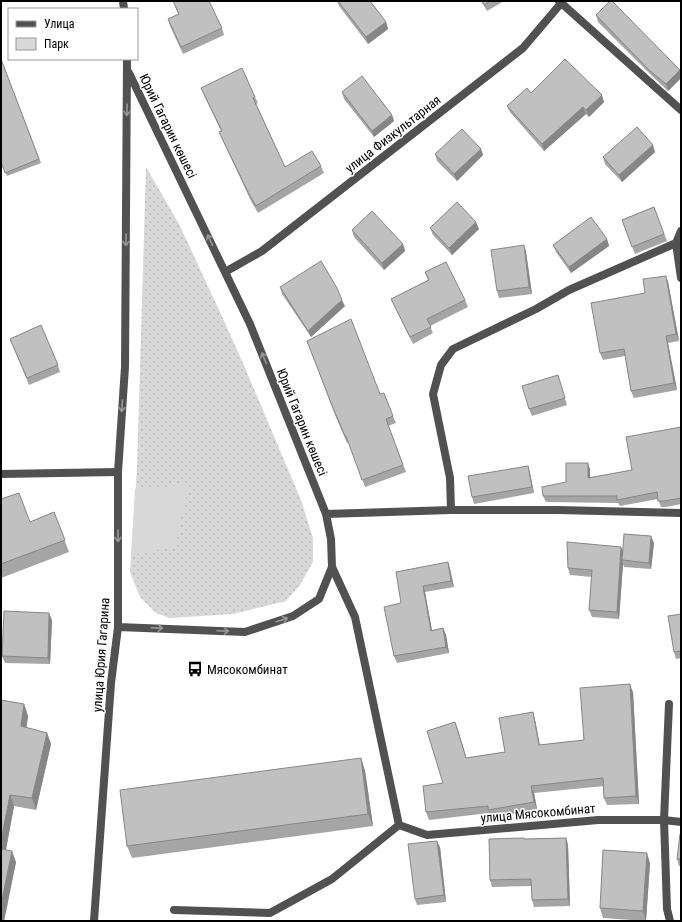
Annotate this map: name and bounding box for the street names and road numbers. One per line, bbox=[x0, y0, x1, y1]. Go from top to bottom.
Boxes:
street label: Юрий Гагарин көшесі bbox=[136, 71, 200, 181]
street label: улица Физкультарная bbox=[342, 92, 444, 176]
street label: Юрий Гагарин көшесі bbox=[274, 366, 330, 478]
street label: улица Юрия Гагарина bbox=[90, 597, 112, 713]
street label: улица Мясокомбинат bbox=[480, 800, 596, 825]

